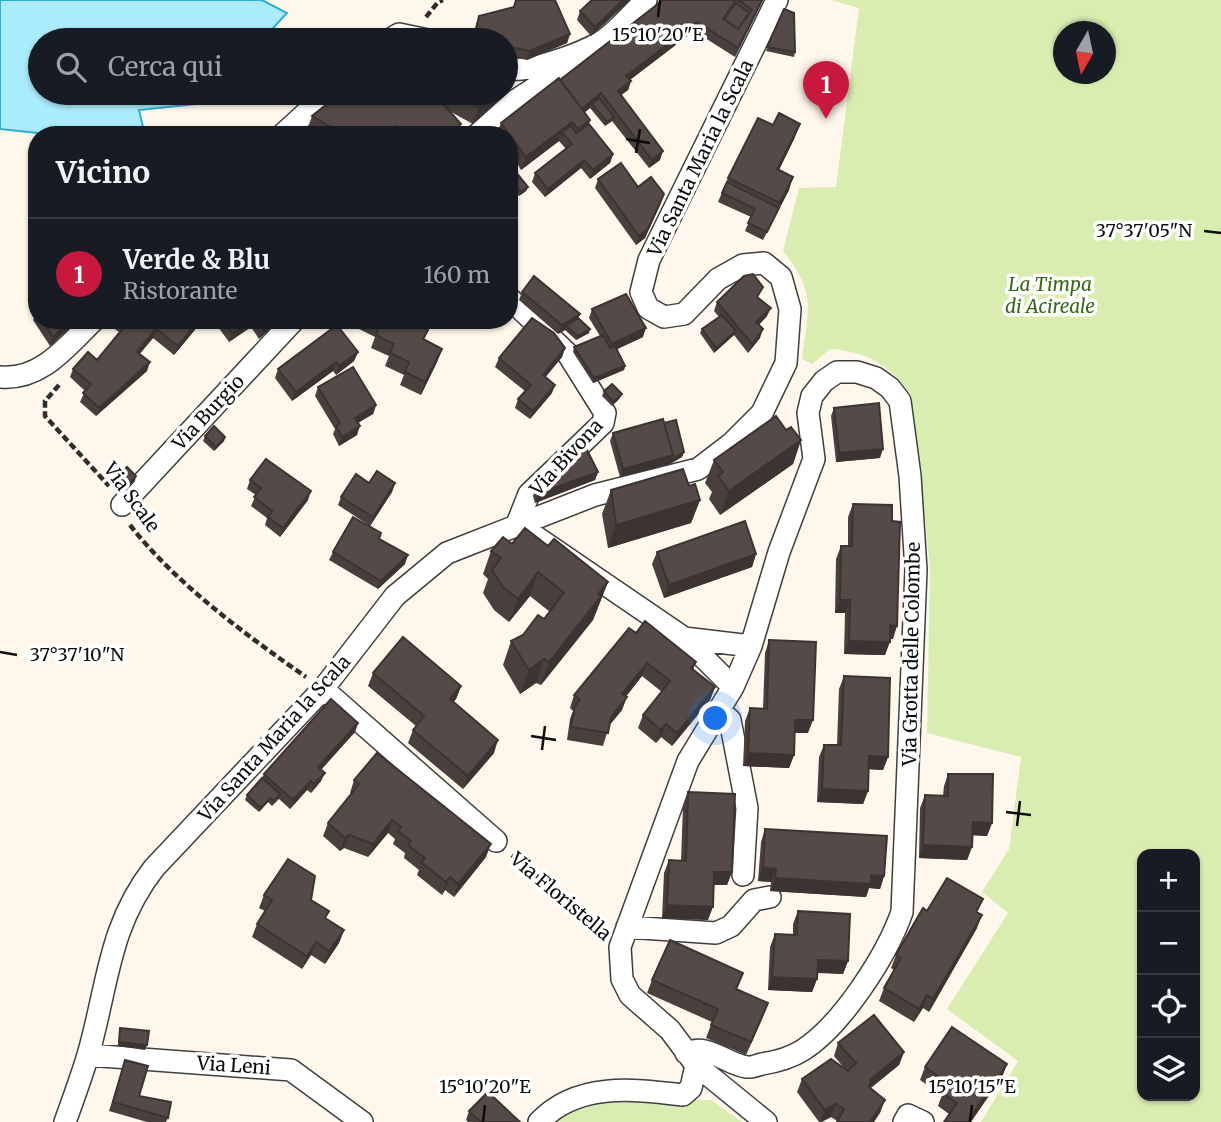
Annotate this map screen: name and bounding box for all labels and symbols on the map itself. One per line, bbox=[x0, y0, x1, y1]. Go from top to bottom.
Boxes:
north arrow bbox=[1053, 21, 1116, 84]
text: 15°10'20"E bbox=[612, 23, 704, 46]
street label: Via Santa Maria la Scala bbox=[641, 56, 758, 261]
pin: 1 bbox=[803, 61, 849, 119]
text: 37°37'05"N bbox=[1096, 219, 1192, 242]
park label: La Timpa di Acireale bbox=[1005, 272, 1095, 318]
street label: Via Burgio bbox=[166, 369, 249, 456]
street label: Via Bivona bbox=[524, 414, 608, 501]
street label: Via Scale bbox=[98, 457, 165, 537]
street label: Via Grotta delle Colombe bbox=[897, 542, 925, 767]
text: 37°37'10"N bbox=[30, 643, 124, 666]
street label: Via Santa Maria la Scala bbox=[192, 650, 355, 827]
your location bbox=[698, 701, 732, 735]
street label: Via Floristella bbox=[505, 846, 617, 945]
street label: Via Leni bbox=[195, 1050, 272, 1080]
text: 15°10'20"E bbox=[439, 1075, 531, 1098]
text: 15°10'15"E bbox=[928, 1075, 1016, 1098]

